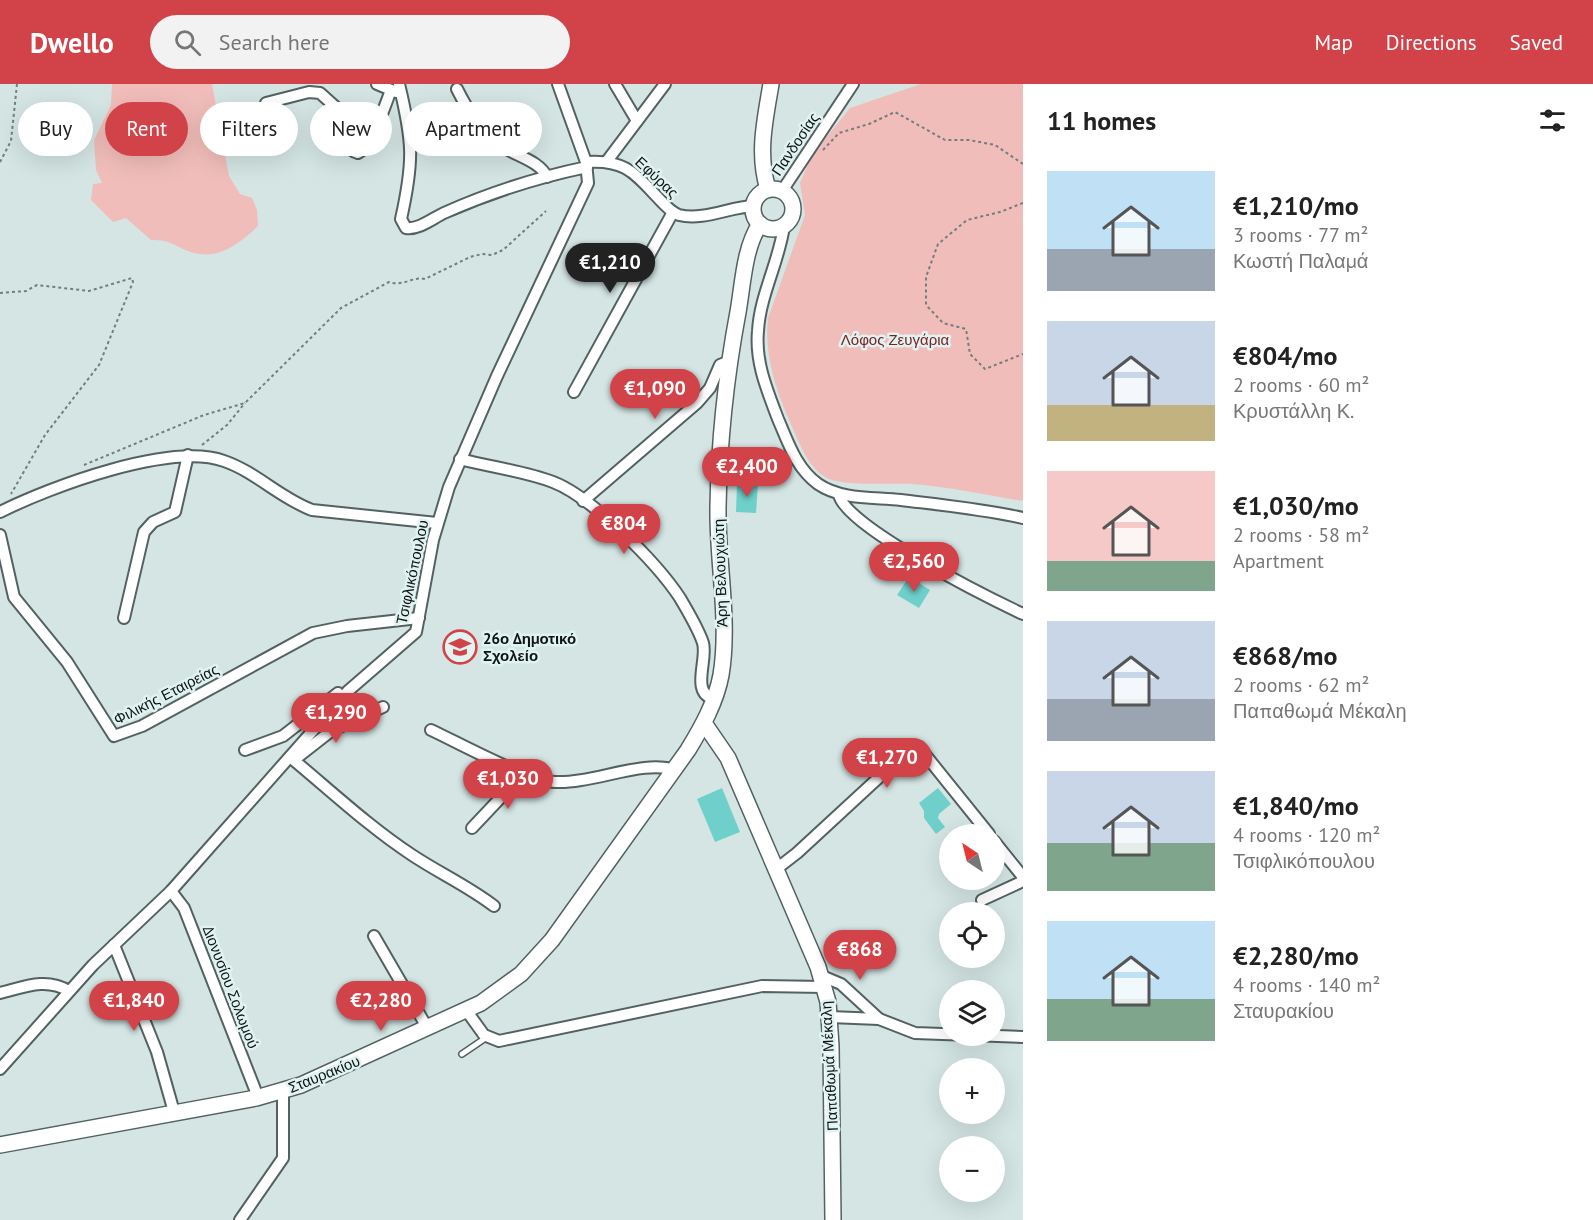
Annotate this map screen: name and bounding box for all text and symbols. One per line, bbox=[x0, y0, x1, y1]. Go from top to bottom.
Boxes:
search box bbox=[150, 15, 570, 69]
text: Dwello bbox=[30, 24, 114, 61]
icon: search bbox=[171, 26, 204, 59]
text: Search here bbox=[219, 28, 330, 56]
text: Map bbox=[1314, 29, 1353, 56]
text: Directions bbox=[1386, 29, 1477, 56]
text: Saved bbox=[1510, 29, 1563, 56]
chip: Buy bbox=[18, 102, 93, 156]
chip: Rent bbox=[105, 102, 188, 156]
chip: Filters bbox=[200, 102, 298, 156]
chip: New bbox=[310, 102, 392, 156]
chip: Apartment bbox=[404, 102, 542, 156]
text: 11 homes bbox=[1047, 104, 1156, 137]
icon: filters bbox=[1536, 104, 1569, 137]
street label: Πανδοσίας bbox=[767, 109, 823, 179]
street label: Εφύρας bbox=[631, 152, 683, 202]
text: €1,210/mo bbox=[1233, 189, 1359, 222]
icon: home bbox=[1095, 195, 1167, 267]
text: 3 rooms · 77 m² bbox=[1233, 222, 1368, 248]
pin: €1,210 bbox=[561, 243, 659, 294]
text: Κωστή Παλαμά bbox=[1233, 248, 1368, 274]
text: €1,210 bbox=[579, 249, 641, 275]
park label: Λόφος Ζευγάρια bbox=[841, 330, 950, 349]
text: €804/mo bbox=[1233, 339, 1337, 372]
icon: home bbox=[1095, 345, 1167, 417]
pin: €1,090 bbox=[606, 369, 704, 420]
text: 2 rooms · 60 m² bbox=[1233, 372, 1369, 398]
text: €1,090 bbox=[624, 375, 686, 401]
text: Κρυστάλλη Κ. bbox=[1233, 398, 1354, 424]
pin: €2,400 bbox=[698, 447, 796, 498]
text: €2,400 bbox=[716, 453, 778, 479]
text: €1,030/mo bbox=[1233, 489, 1359, 522]
icon: home bbox=[1095, 495, 1167, 567]
pin: €804 bbox=[588, 504, 660, 555]
text: €804 bbox=[601, 510, 647, 536]
street label: Τσιφλικόπουλου bbox=[392, 518, 432, 626]
street label: Άρη Βελουχιώτη bbox=[709, 519, 731, 627]
text: 2 rooms · 58 m² bbox=[1233, 522, 1369, 548]
pin: €2,560 bbox=[865, 542, 963, 593]
text: €2,560 bbox=[883, 548, 945, 574]
text: Apartment bbox=[1233, 548, 1324, 574]
school or university icon: 26ο Δημοτικό Σχολείο bbox=[442, 629, 478, 665]
place label: 26ο Δημοτικό Σχολείο bbox=[483, 629, 576, 665]
text: €868/mo bbox=[1233, 639, 1337, 672]
icon: home bbox=[1095, 645, 1167, 717]
street label: Φιλικής Εταιρείας bbox=[110, 659, 222, 729]
text: 2 rooms · 62 m² bbox=[1233, 672, 1369, 698]
pin: €1,290 bbox=[287, 693, 385, 744]
text: Παπαθωμά Μέκαλη bbox=[1233, 698, 1407, 724]
text: €1,290 bbox=[305, 699, 367, 725]
pin: €1,270 bbox=[838, 738, 936, 789]
text: €1,270 bbox=[856, 744, 918, 770]
pin: €1,030 bbox=[459, 759, 557, 810]
text: €1,030 bbox=[477, 765, 539, 791]
text: €1,840/mo bbox=[1233, 789, 1359, 822]
icon: home bbox=[1095, 795, 1167, 867]
text: 4 rooms · 120 m² bbox=[1233, 822, 1380, 848]
north arrow bbox=[939, 824, 1005, 890]
map controls bbox=[939, 824, 1005, 1202]
text: Τσιφλικόπουλου bbox=[1233, 848, 1375, 874]
button: locate bbox=[939, 902, 1005, 968]
street label: Διονυσίου Σολωμού bbox=[199, 923, 263, 1051]
pin: €868 bbox=[824, 930, 896, 981]
text: €868 bbox=[837, 936, 883, 962]
text: €2,280/mo bbox=[1233, 939, 1359, 972]
icon: home bbox=[1095, 945, 1167, 1017]
text: 4 rooms · 140 m² bbox=[1233, 972, 1380, 998]
button: layers bbox=[939, 980, 1005, 1046]
pin: €1,840 bbox=[85, 981, 183, 1032]
pin: €2,280 bbox=[332, 981, 430, 1032]
text: €1,840 bbox=[103, 987, 165, 1013]
text: €2,280 bbox=[350, 987, 412, 1013]
text: Σταυρακίου bbox=[1233, 998, 1334, 1024]
street label: Παπαθωμά Μέκαλη bbox=[816, 1001, 842, 1131]
street label: Σταυρακίου bbox=[285, 1051, 363, 1097]
button: + bbox=[939, 1058, 1005, 1124]
button: − bbox=[939, 1136, 1005, 1202]

